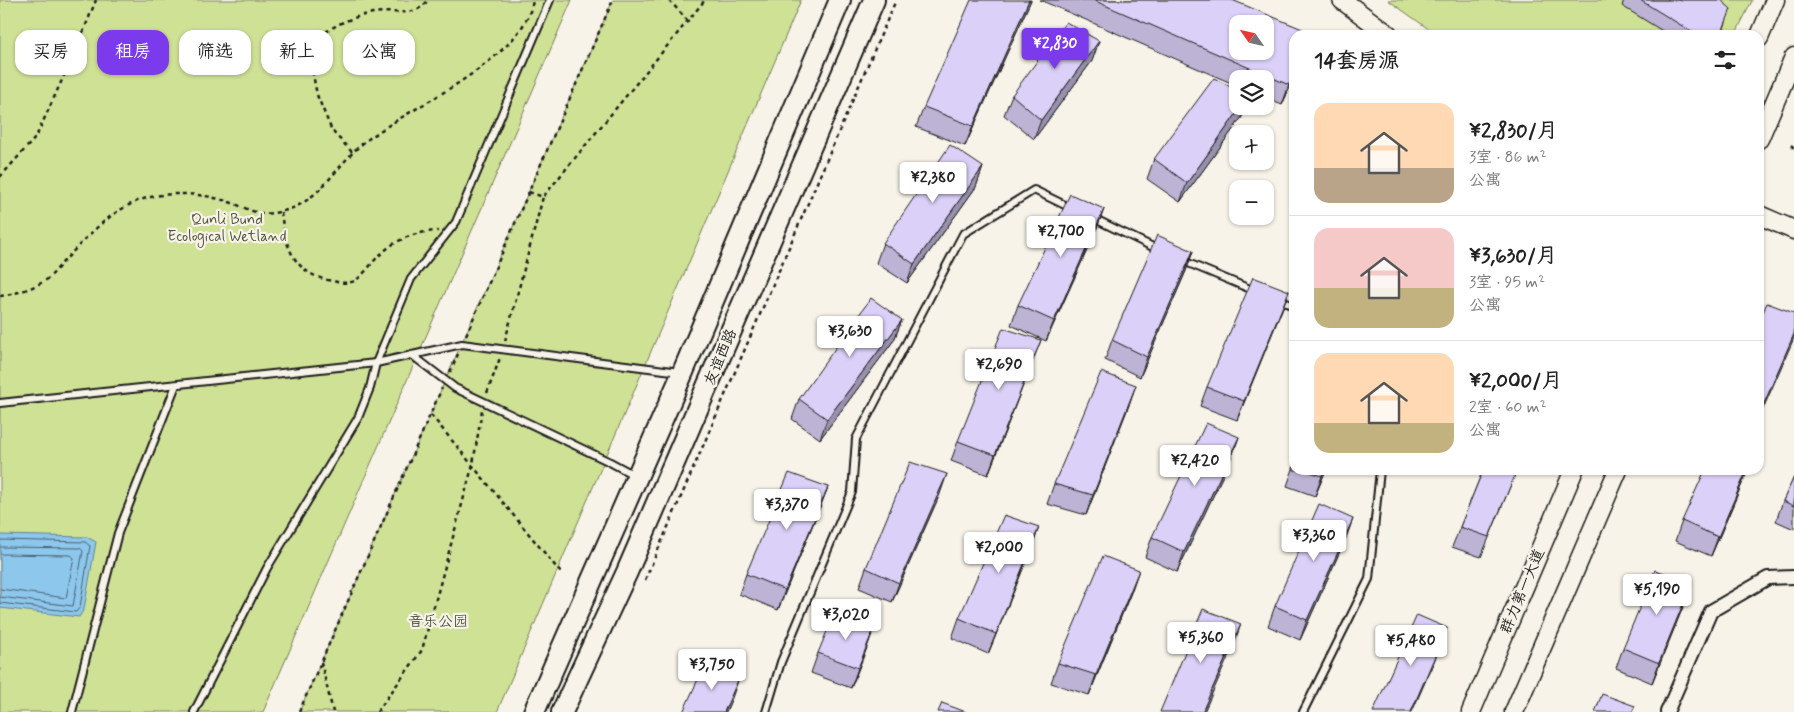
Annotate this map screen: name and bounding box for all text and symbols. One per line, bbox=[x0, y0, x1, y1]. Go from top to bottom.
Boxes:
north arrow bbox=[1229, 15, 1274, 60]
map controls bbox=[1229, 15, 1274, 225]
pin: ¥2,830 bbox=[1014, 28, 1096, 70]
chip: 买房 bbox=[15, 30, 87, 75]
chip: 租房 bbox=[97, 30, 169, 75]
chip: 筛选 bbox=[179, 30, 251, 75]
chip: 新上 bbox=[261, 30, 333, 75]
chip: 公寓 bbox=[343, 30, 415, 75]
text: ¥2,830 bbox=[1033, 33, 1077, 54]
icon: filters bbox=[1711, 46, 1739, 74]
text: 14套房源 bbox=[1314, 47, 1399, 75]
button: layers bbox=[1229, 70, 1274, 115]
text: ¥2,830/月 bbox=[1469, 117, 1558, 145]
icon: home bbox=[1354, 123, 1414, 183]
button: + bbox=[1229, 125, 1274, 170]
text: 3室 · 86 m² bbox=[1469, 147, 1547, 168]
pin: ¥2,380 bbox=[892, 162, 974, 204]
text: ¥2,380 bbox=[911, 167, 955, 188]
text: 公寓 bbox=[1469, 170, 1501, 191]
button: − bbox=[1229, 180, 1274, 225]
park label: Qunli Bund Ecological Wetland bbox=[167, 210, 287, 248]
pin: ¥2,700 bbox=[1020, 216, 1102, 258]
text: ¥2,700 bbox=[1037, 221, 1085, 242]
text: ¥3,630/月 bbox=[1469, 242, 1557, 270]
icon: home bbox=[1354, 248, 1414, 308]
text: 3室 · 95 m² bbox=[1469, 272, 1545, 293]
text: 公寓 bbox=[1469, 295, 1501, 316]
pin: ¥3,630 bbox=[809, 316, 891, 358]
text: ¥3,630 bbox=[828, 321, 872, 342]
street label: 友谊西路 bbox=[700, 326, 742, 389]
pin: ¥2,690 bbox=[958, 348, 1040, 391]
text: ¥2,690 bbox=[976, 354, 1022, 375]
text: ¥2,000/月 bbox=[1469, 367, 1562, 395]
icon: home bbox=[1354, 373, 1414, 433]
text: 2室 · 60 m² bbox=[1469, 397, 1547, 418]
text: 公寓 bbox=[1469, 420, 1501, 441]
pin: ¥2,420 bbox=[1154, 444, 1236, 487]
text: ¥2,420 bbox=[1171, 450, 1219, 471]
pin: ¥3,370 bbox=[746, 488, 828, 531]
text: ¥3,370 bbox=[765, 494, 809, 515]
pin: ¥3,360 bbox=[1273, 520, 1355, 562]
text: ¥3,360 bbox=[1292, 525, 1336, 546]
pin: ¥2,000 bbox=[958, 532, 1040, 574]
text: ¥2,000 bbox=[975, 537, 1023, 558]
street label: 群力第一大道 bbox=[1496, 546, 1550, 637]
pin: ¥5,190 bbox=[1616, 574, 1698, 616]
text: ¥5,190 bbox=[1634, 579, 1680, 600]
pin: ¥3,020 bbox=[805, 598, 887, 641]
text: ¥3,020 bbox=[822, 604, 870, 625]
park label: 音乐公园 bbox=[408, 612, 468, 632]
pin: ¥5,360 bbox=[1160, 622, 1242, 664]
pin: ¥5,480 bbox=[1370, 624, 1452, 667]
text: ¥5,360 bbox=[1178, 627, 1224, 648]
text: ¥5,480 bbox=[1386, 630, 1436, 651]
pin: ¥3,750 bbox=[671, 648, 753, 691]
text: ¥3,750 bbox=[689, 654, 735, 675]

